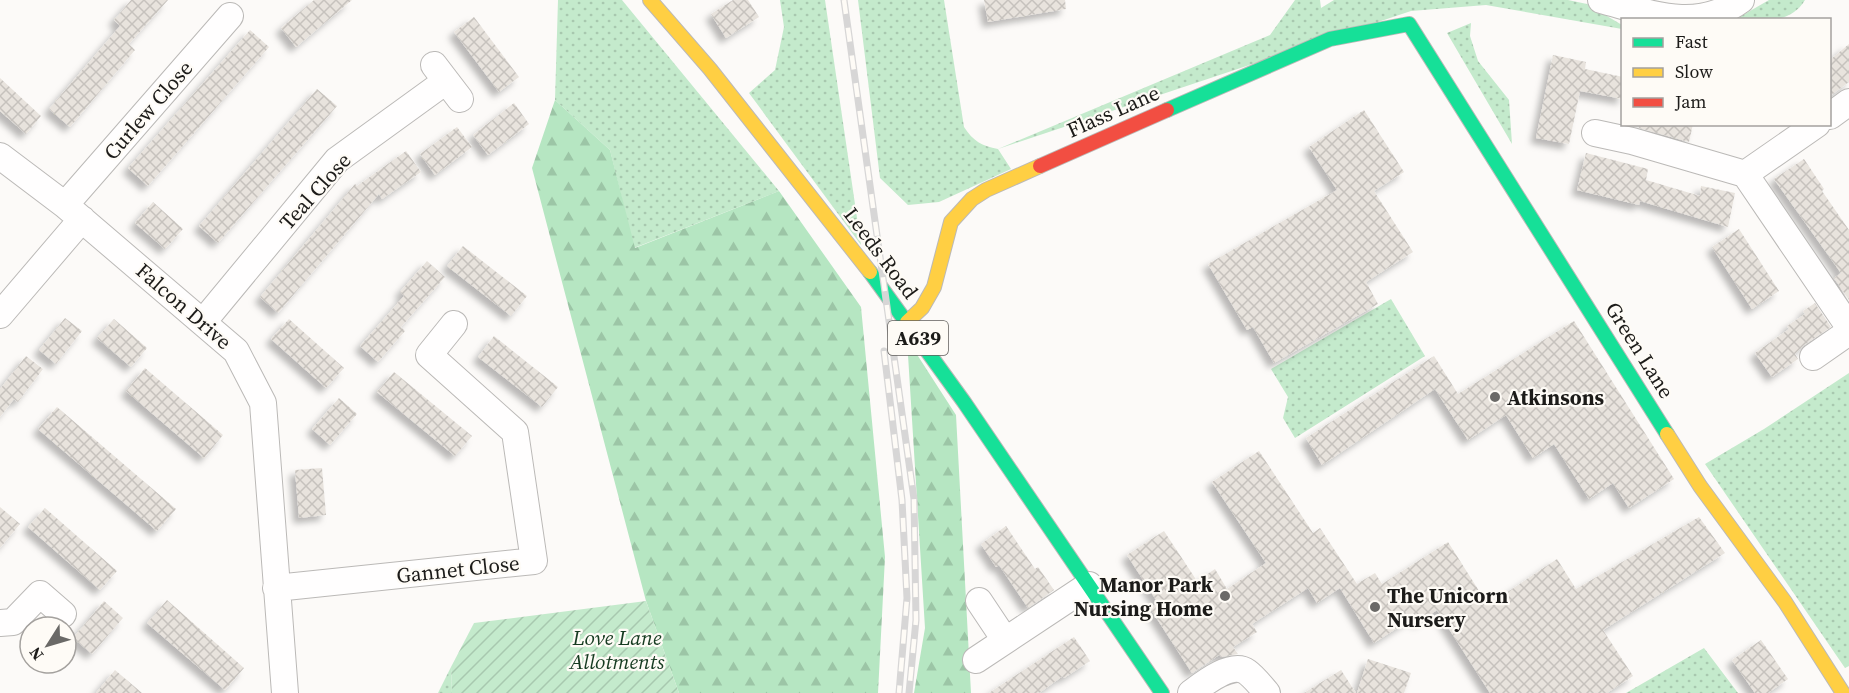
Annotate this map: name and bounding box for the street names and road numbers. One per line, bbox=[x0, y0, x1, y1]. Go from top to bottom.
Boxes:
street label: Curlew Close bbox=[97, 54, 199, 166]
street label: Flass Lane bbox=[1062, 78, 1164, 144]
street label: Teal Close bbox=[273, 146, 357, 236]
street label: Leeds Road bbox=[837, 201, 925, 305]
street label: Falcon Drive bbox=[130, 256, 238, 356]
street label: Green Lane bbox=[1599, 296, 1681, 404]
road number: A639 bbox=[888, 321, 948, 355]
street label: Gannet Close bbox=[395, 548, 521, 590]

